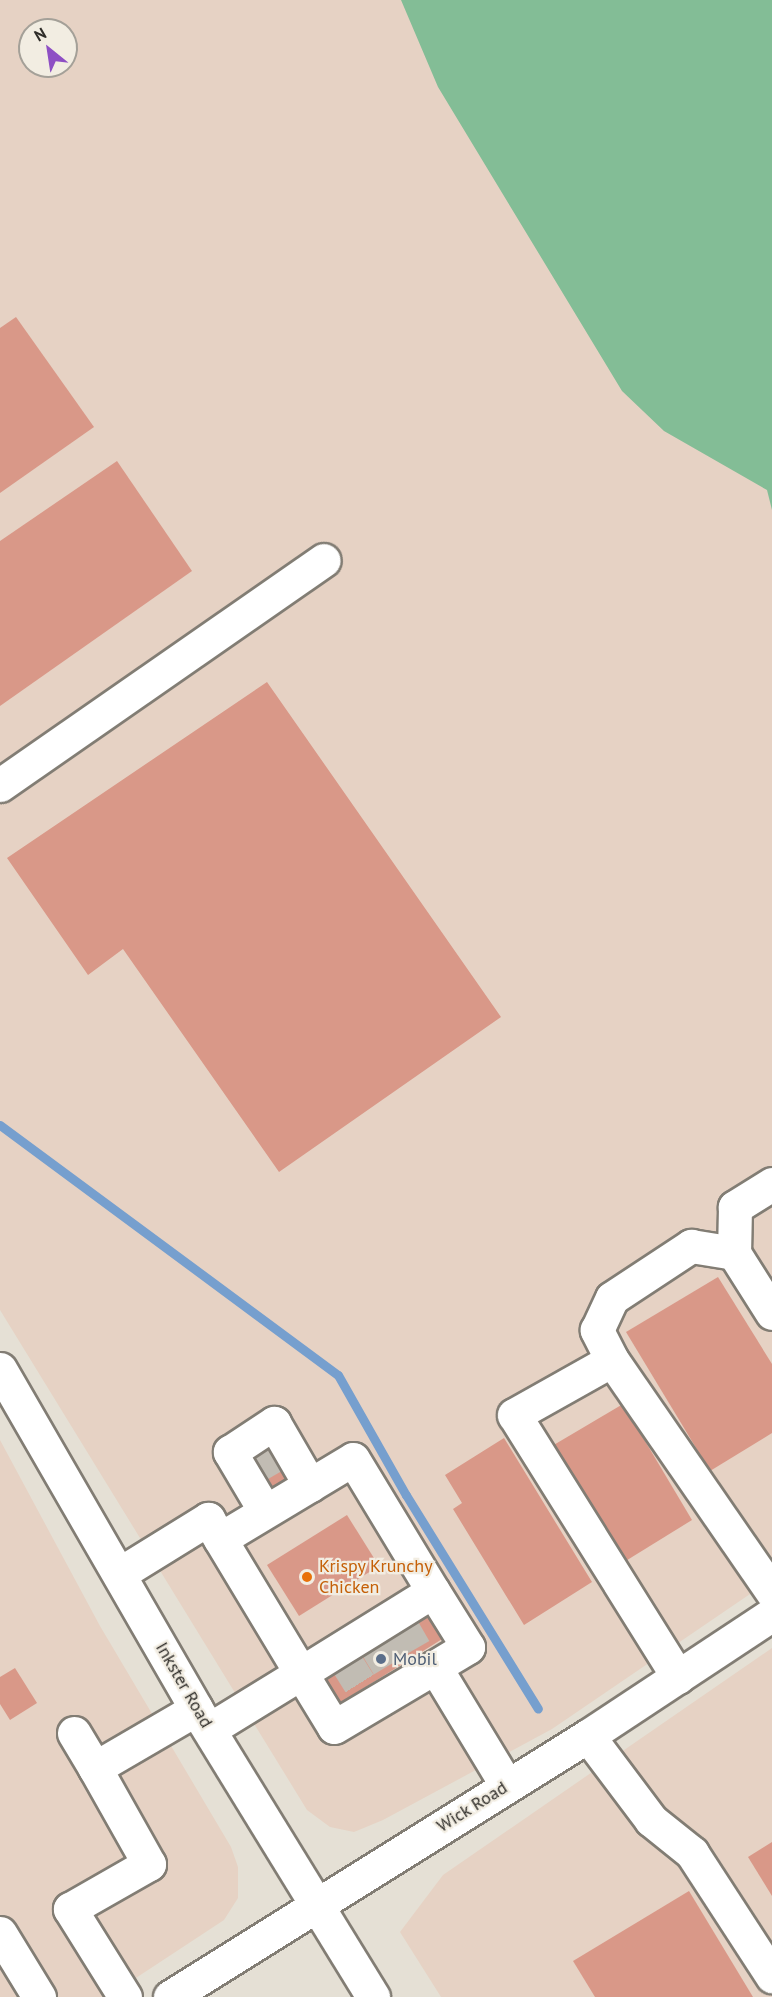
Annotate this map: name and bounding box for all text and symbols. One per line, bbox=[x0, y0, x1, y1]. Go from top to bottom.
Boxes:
north arrow bbox=[18, 18, 78, 78]
text: N bbox=[30, 23, 50, 45]
place label: Krispy Krunchy Chicken bbox=[319, 1556, 433, 1598]
marker: Krispy Krunchy Chicken bbox=[300, 1570, 314, 1584]
street label: Inkster Road bbox=[151, 1638, 217, 1732]
place label: Mobil bbox=[393, 1648, 437, 1670]
marker: Mobil bbox=[374, 1652, 388, 1666]
street label: Wick Road bbox=[433, 1777, 511, 1837]

